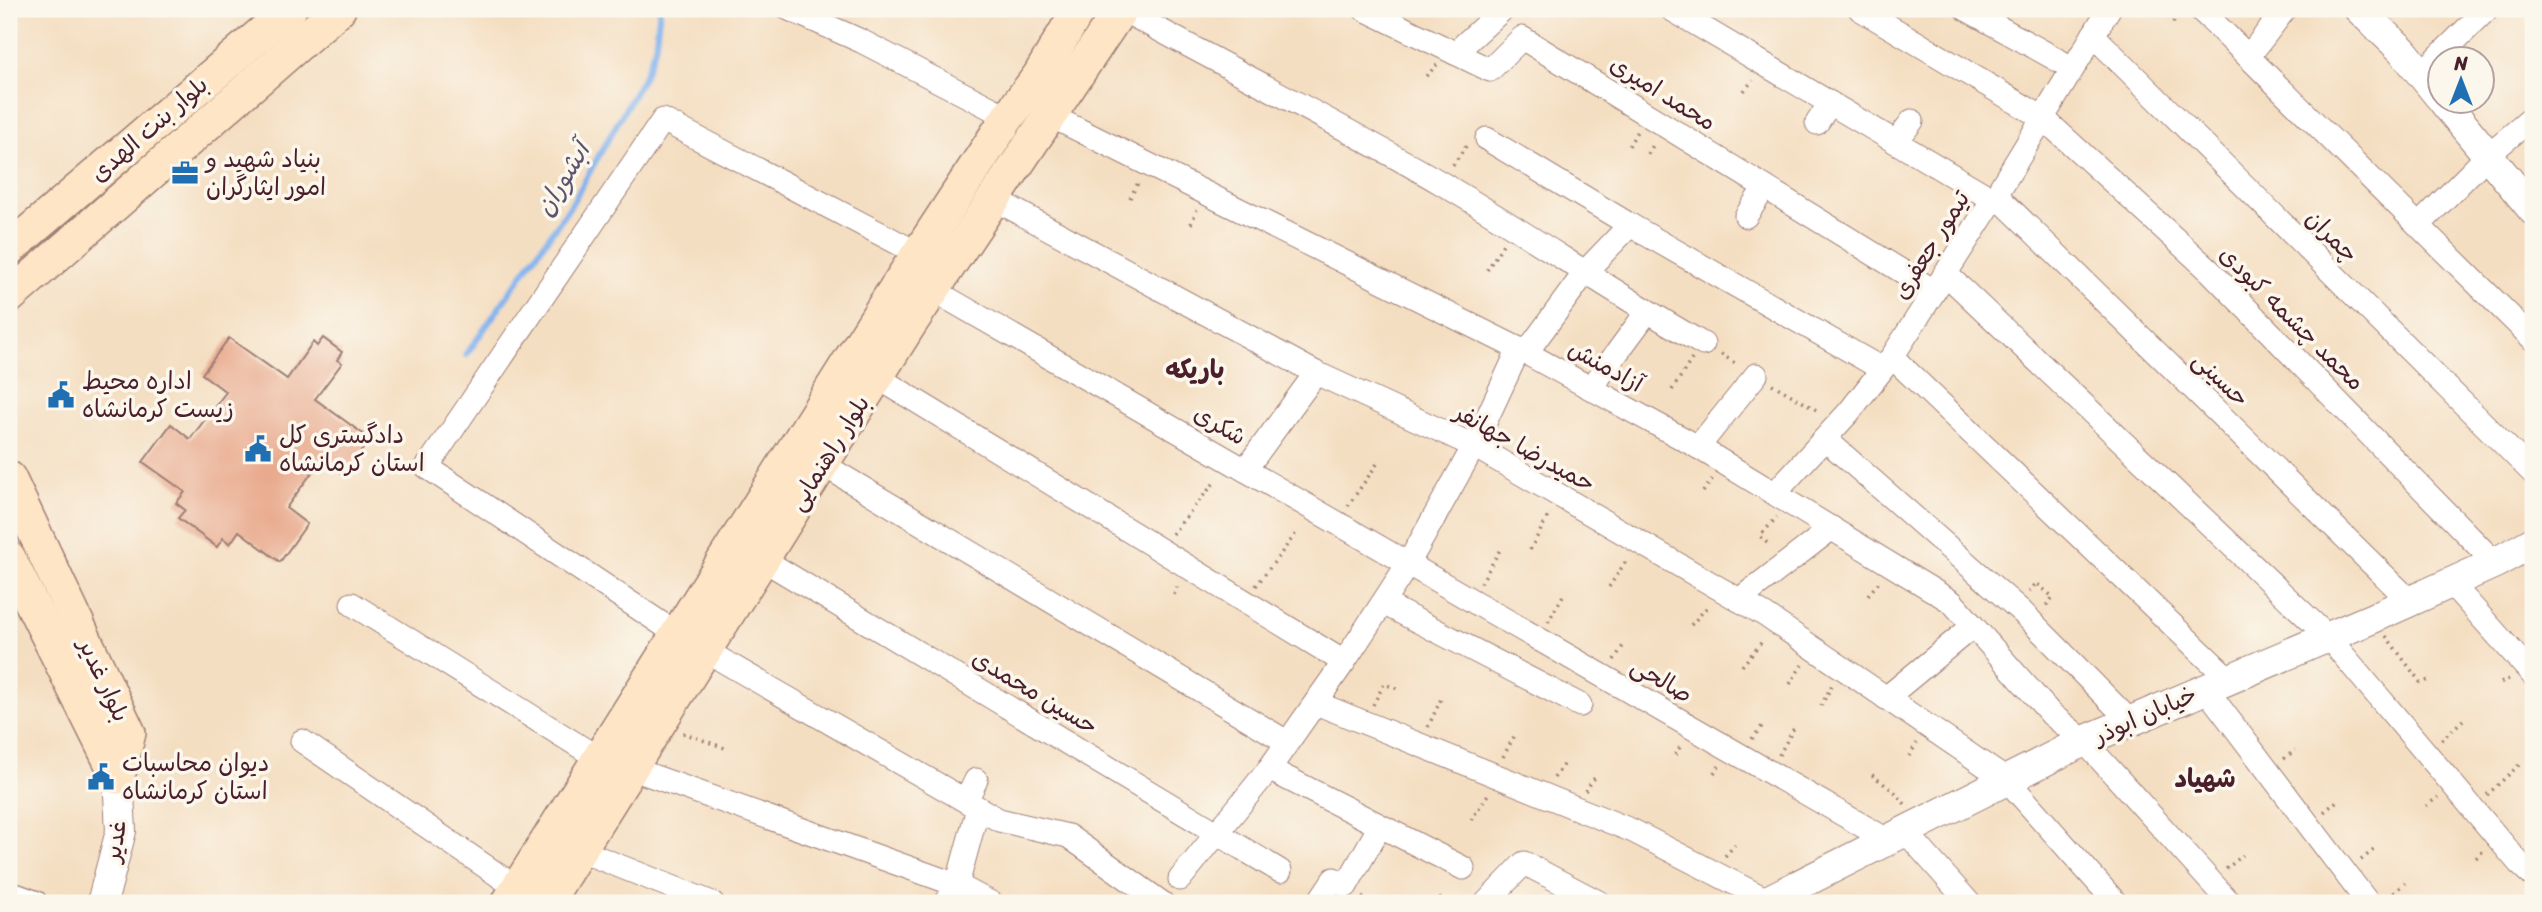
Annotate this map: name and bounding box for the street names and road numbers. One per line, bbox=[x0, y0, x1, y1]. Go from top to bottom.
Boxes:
street label: محمد امیری bbox=[1601, 44, 1725, 142]
street label: بلوار بنت الهدی bbox=[80, 65, 218, 193]
street label: تیمور جعفری bbox=[1881, 181, 1982, 308]
street label: چمران bbox=[2295, 199, 2369, 273]
street label: محمد چشمه کبودی bbox=[2209, 235, 2375, 401]
street label: آزادمنش bbox=[1560, 328, 1653, 405]
street label: حسینی bbox=[2182, 340, 2260, 418]
street label: بلوار راهنمایی bbox=[777, 387, 881, 519]
street label: حمیدرضا جهانفر bbox=[1445, 391, 1603, 504]
street label: شکری bbox=[1186, 393, 1254, 457]
street label: بلوار غدیر bbox=[65, 629, 142, 729]
street label: حسین محمدی bbox=[963, 638, 1107, 746]
street label: صالحی bbox=[1623, 645, 1701, 715]
street label: خیابان ابوذر bbox=[2084, 673, 2204, 757]
street label: غدیر bbox=[91, 817, 139, 867]

